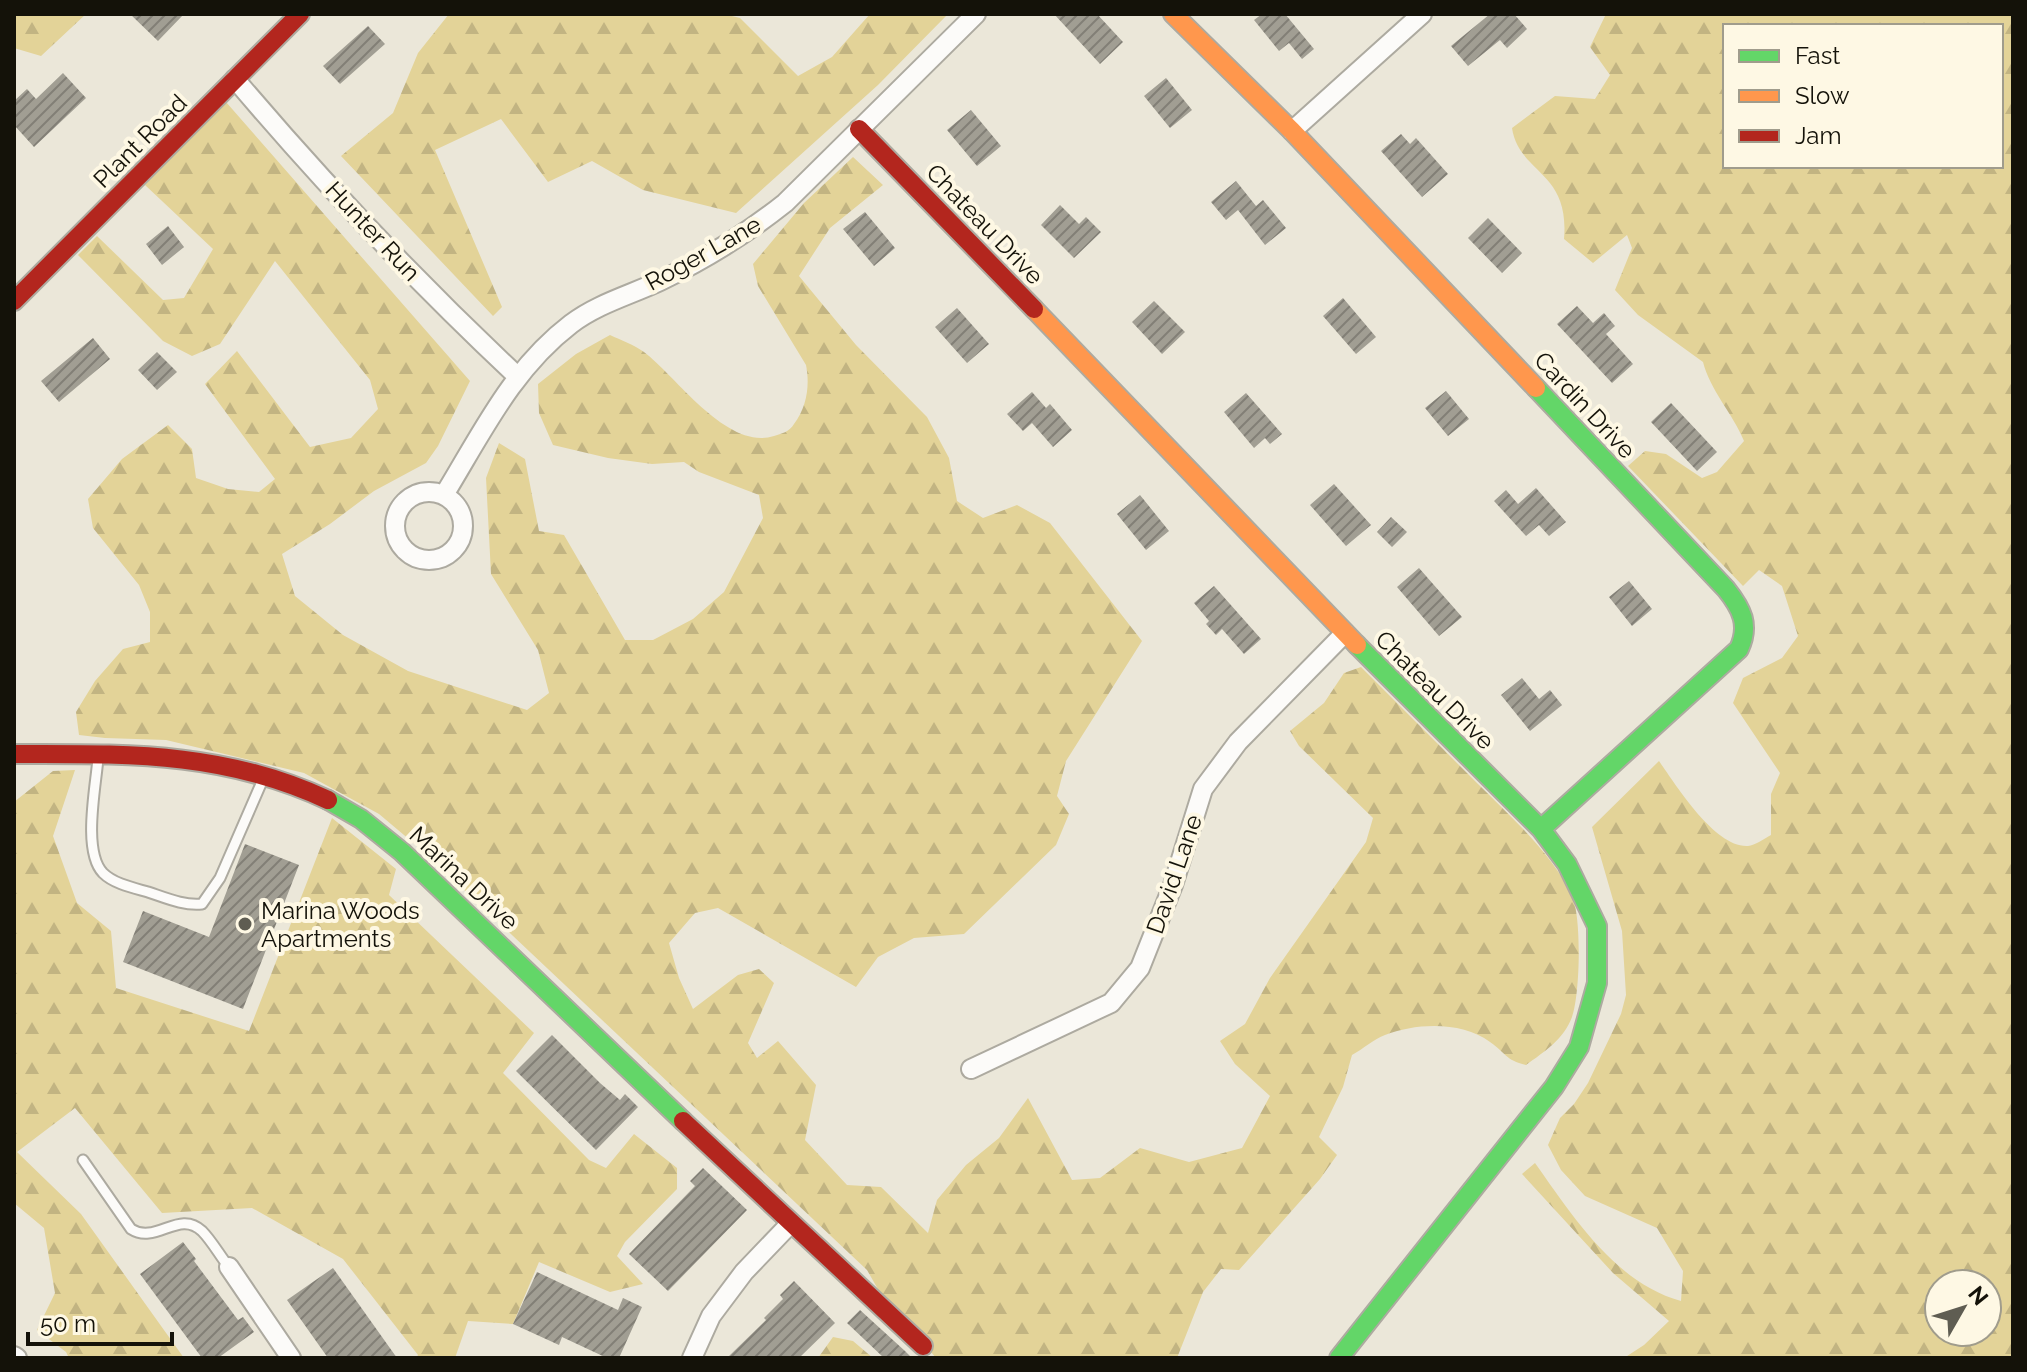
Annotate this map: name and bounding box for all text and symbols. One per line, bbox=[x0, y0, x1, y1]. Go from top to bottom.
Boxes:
legend bbox=[1723, 24, 2003, 168]
text: Fast bbox=[1795, 41, 1840, 70]
text: Slow bbox=[1795, 81, 1850, 110]
street label: Plant Road bbox=[87, 88, 193, 194]
text: Jam bbox=[1795, 121, 1841, 150]
street label: Chateau Drive bbox=[920, 158, 1050, 290]
street label: Hunter Run bbox=[320, 175, 426, 287]
street label: Roger Lane bbox=[640, 209, 766, 297]
street label: Cardin Drive bbox=[1528, 346, 1642, 464]
street label: Chateau Drive bbox=[1370, 625, 1500, 755]
street label: David Lane bbox=[1140, 811, 1208, 937]
street label: Marina Drive bbox=[404, 820, 524, 936]
place label: Marina Woods Apartments bbox=[261, 896, 420, 953]
marker: Marina Woods Apartments bbox=[236, 915, 254, 933]
north arrow bbox=[1923, 1268, 2003, 1348]
text: N bbox=[1963, 1281, 1994, 1310]
scale bar bbox=[28, 1296, 172, 1346]
text: 50 m bbox=[40, 1309, 96, 1338]

